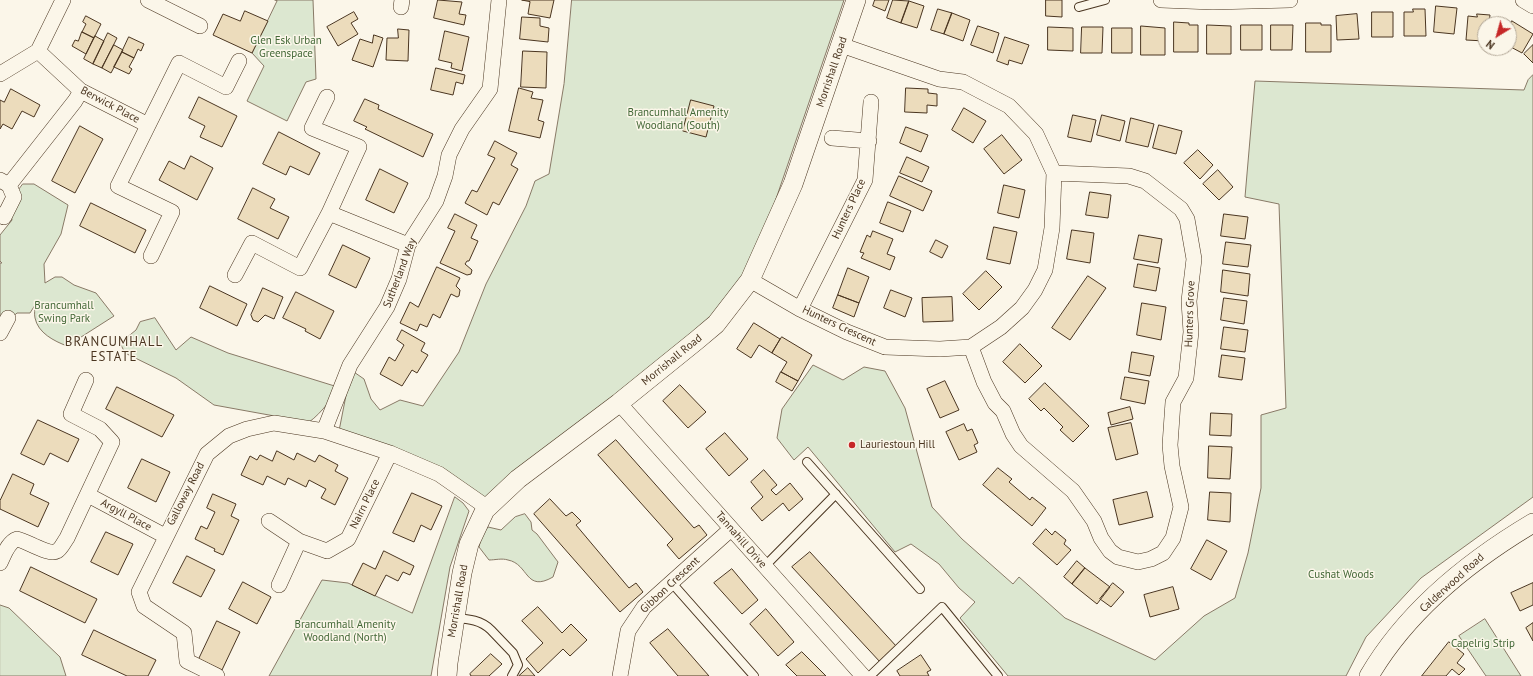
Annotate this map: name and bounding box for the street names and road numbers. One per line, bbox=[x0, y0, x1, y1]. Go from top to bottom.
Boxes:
street label: Morrishall Road bbox=[814, 35, 850, 109]
street label: Berwick Place bbox=[78, 84, 142, 126]
street label: Hunters Place bbox=[829, 177, 869, 241]
street label: Sutherland Way bbox=[381, 236, 419, 310]
street label: Hunters Grove bbox=[1182, 280, 1198, 348]
street label: Hunters Crescent bbox=[800, 303, 878, 349]
street label: Morrishall Road bbox=[639, 332, 705, 388]
street label: Galloway Road bbox=[164, 460, 208, 528]
street label: Nairn Place bbox=[347, 477, 383, 531]
street label: Argyll Place bbox=[98, 496, 154, 534]
street label: Tannahill Drive bbox=[713, 509, 769, 571]
street label: Calderwood Road bbox=[1417, 551, 1487, 615]
street label: Gibbon Crescent bbox=[638, 554, 702, 616]
street label: Morrishall Road bbox=[445, 564, 471, 638]

